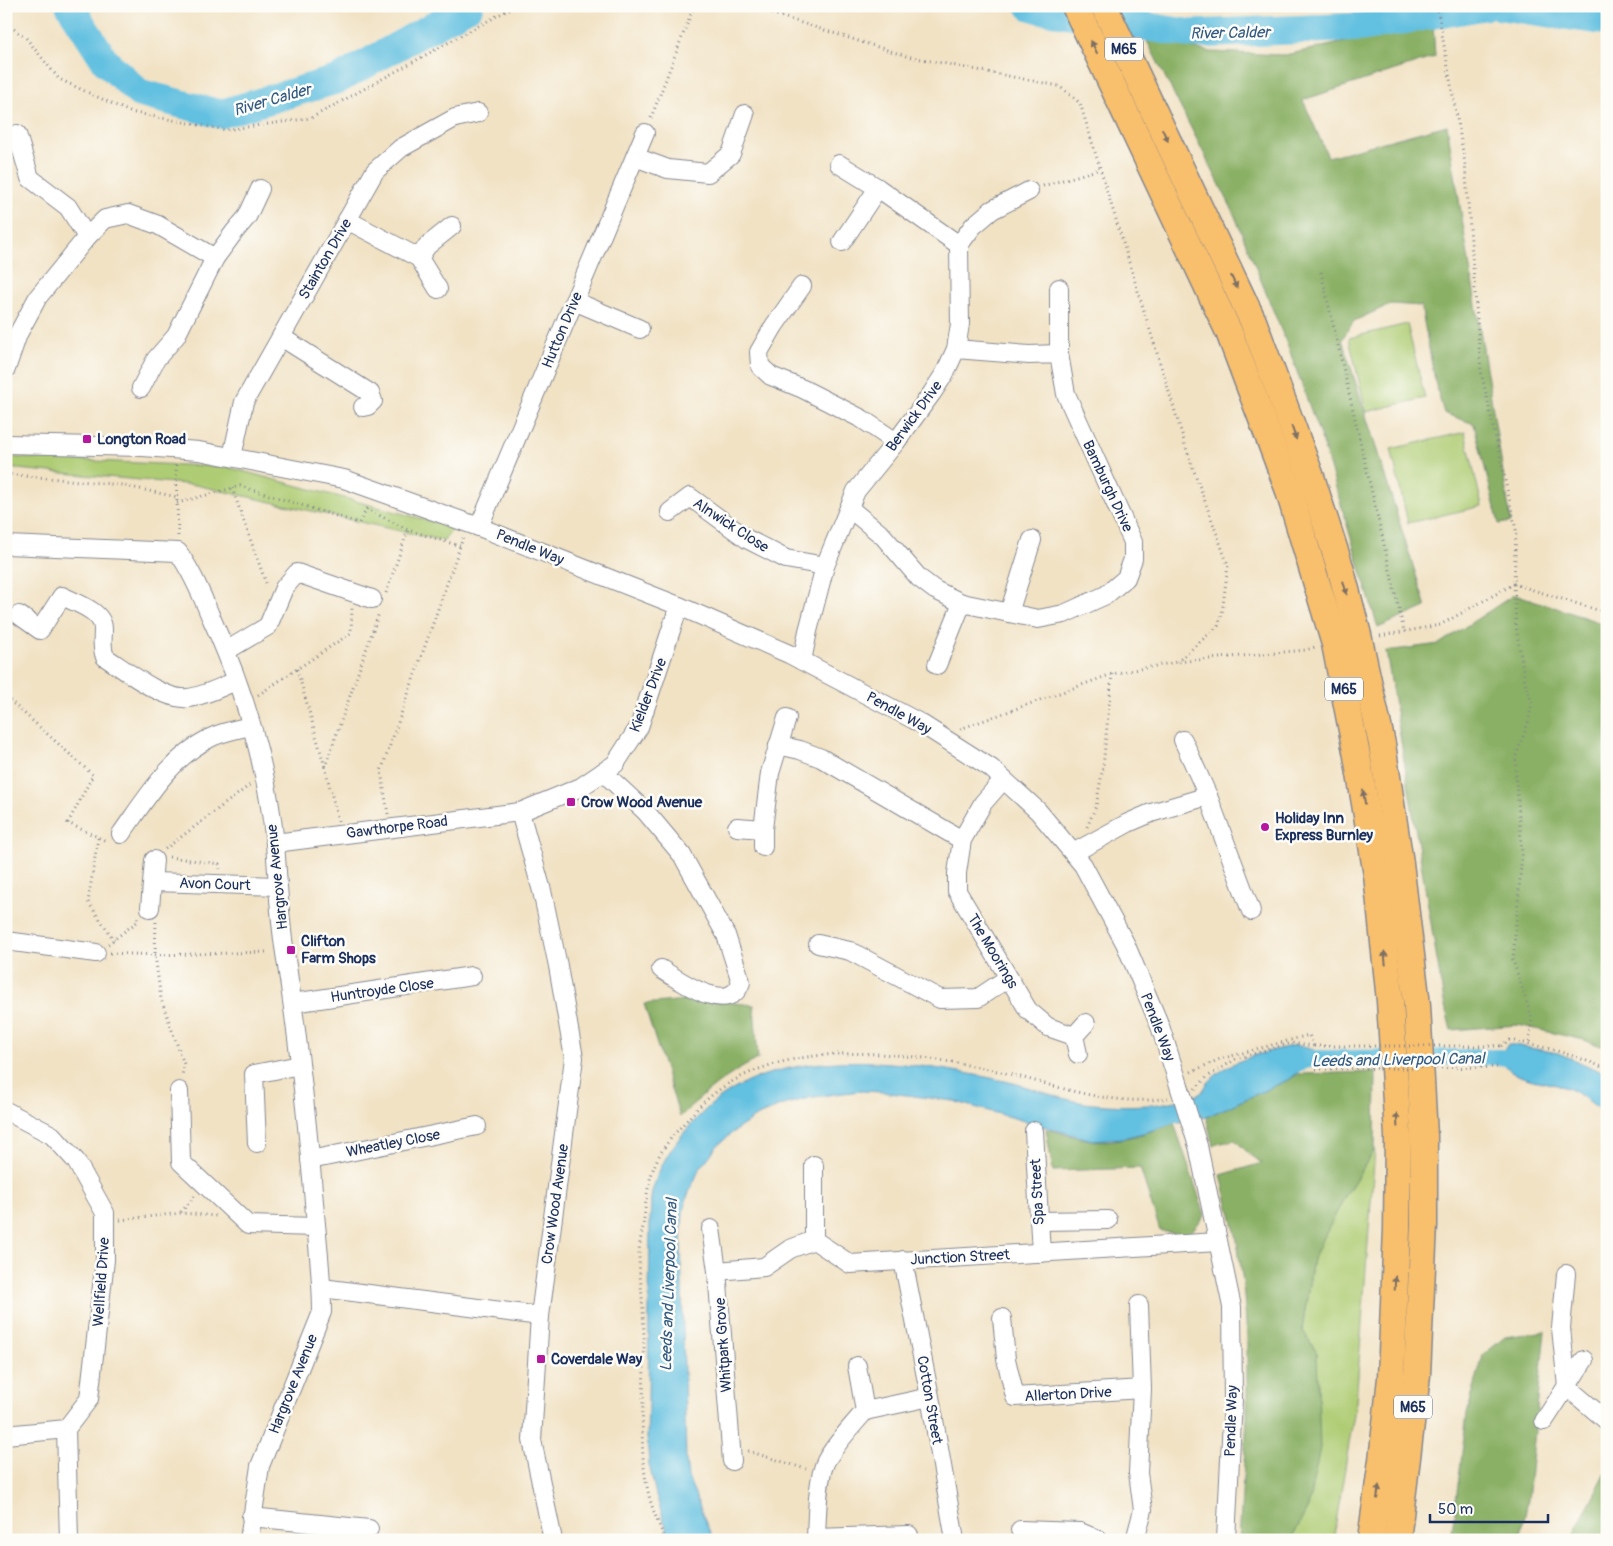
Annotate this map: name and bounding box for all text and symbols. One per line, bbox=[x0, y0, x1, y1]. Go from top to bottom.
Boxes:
water label: River Calder bbox=[1190, 22, 1272, 44]
road number: M65 bbox=[1105, 38, 1143, 61]
one-way arrow bbox=[1090, 40, 1098, 54]
water label: River Calder bbox=[231, 79, 315, 121]
one-way arrow bbox=[1162, 128, 1170, 142]
street label: Stainton Drive bbox=[295, 215, 357, 303]
one-way arrow bbox=[1230, 275, 1239, 290]
street label: Hutton Drive bbox=[538, 289, 587, 371]
street label: Berwick Drive bbox=[882, 377, 947, 456]
one-way arrow bbox=[1291, 426, 1298, 441]
place label: Longton Road bbox=[97, 430, 186, 449]
marker: Longton Road bbox=[81, 433, 93, 445]
street label: Bamburgh Drive bbox=[1078, 437, 1137, 536]
street label: Alnwick Close bbox=[689, 494, 773, 557]
street label: Pendle Way bbox=[493, 525, 567, 570]
one-way arrow bbox=[1342, 580, 1350, 595]
street label: Kielder Drive bbox=[626, 655, 672, 735]
road number: M65 bbox=[1325, 678, 1363, 701]
street label: Pendle Way bbox=[863, 688, 935, 739]
one-way arrow bbox=[1359, 789, 1367, 805]
place label: Crow Wood Avenue bbox=[581, 793, 703, 812]
marker: Crow Wood Avenue bbox=[565, 796, 577, 808]
place label: Holiday Inn Express Burnley bbox=[1275, 809, 1374, 845]
street label: Gawthorpe Road bbox=[345, 812, 449, 843]
marker: Holiday Inn Express Burnley bbox=[1259, 821, 1271, 833]
street label: Hargrove Avenue bbox=[262, 823, 292, 931]
street label: Avon Court bbox=[179, 874, 252, 895]
street label: The Moorings bbox=[963, 911, 1022, 992]
place label: Clifton Farm Shops bbox=[301, 932, 376, 968]
marker: Clifton Farm Shops bbox=[285, 944, 297, 956]
one-way arrow bbox=[1381, 950, 1389, 966]
street label: Huntroyde Close bbox=[329, 974, 436, 1007]
street label: Pendle Way bbox=[1136, 990, 1179, 1065]
water label: Leeds and Liverpool Canal bbox=[1311, 1048, 1487, 1072]
one-way arrow bbox=[1392, 1112, 1400, 1128]
street label: Wheatley Close bbox=[344, 1125, 442, 1162]
street label: Crow Wood Avenue bbox=[538, 1142, 573, 1265]
street label: Spa Street bbox=[1026, 1157, 1049, 1226]
water label: Leeds and Liverpool Canal bbox=[656, 1196, 682, 1372]
street label: Wellfield Drive bbox=[89, 1236, 114, 1327]
street label: Junction Street bbox=[910, 1245, 1011, 1270]
one-way arrow bbox=[1391, 1274, 1399, 1290]
street label: Whitpark Grove bbox=[711, 1296, 736, 1393]
street label: Hargrove Avenue bbox=[265, 1331, 322, 1437]
place label: Coverdale Way bbox=[551, 1350, 643, 1369]
marker: Coverdale Way bbox=[535, 1353, 547, 1365]
street label: Cotton Street bbox=[912, 1354, 947, 1447]
street label: Allerton Drive bbox=[1024, 1383, 1113, 1406]
street label: Pendle Way bbox=[1221, 1384, 1242, 1457]
road number: M65 bbox=[1394, 1395, 1432, 1418]
one-way arrow bbox=[1374, 1483, 1382, 1499]
scale bar bbox=[1430, 1491, 1548, 1523]
text: 50 m bbox=[1438, 1500, 1473, 1519]

